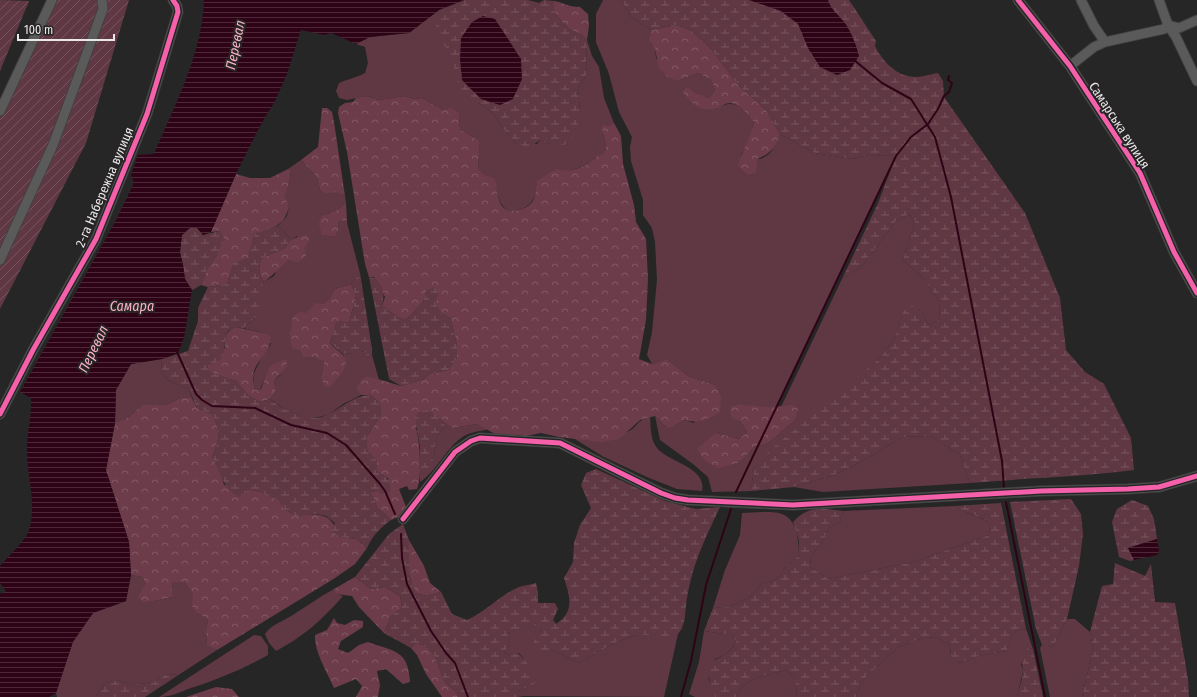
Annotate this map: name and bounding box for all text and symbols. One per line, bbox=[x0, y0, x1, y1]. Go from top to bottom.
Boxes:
scale bar bbox=[18, 16, 114, 42]
water label: Перевал bbox=[222, 19, 249, 71]
text: 100 m bbox=[24, 23, 53, 37]
street label: Самарська вулиця bbox=[1086, 79, 1153, 171]
street label: 2-га Набережна вулиця bbox=[72, 125, 137, 249]
water label: Самара bbox=[110, 298, 154, 315]
water label: Перевал bbox=[75, 323, 112, 376]

